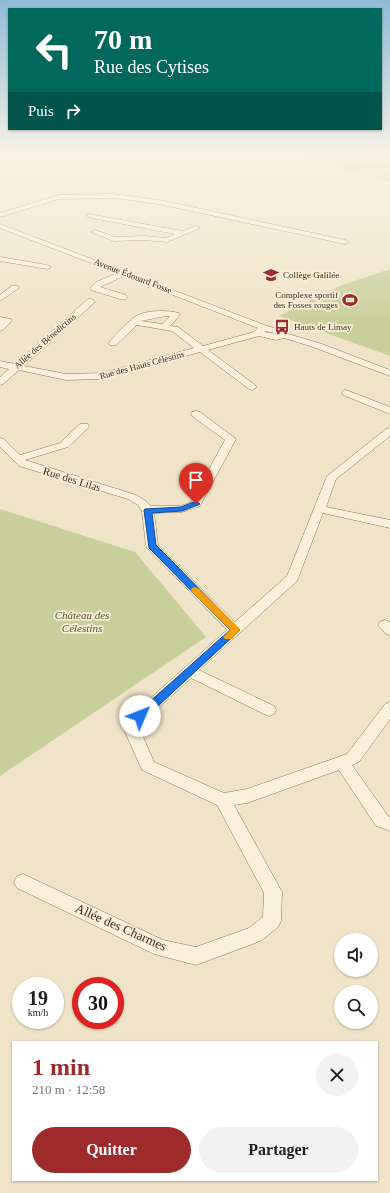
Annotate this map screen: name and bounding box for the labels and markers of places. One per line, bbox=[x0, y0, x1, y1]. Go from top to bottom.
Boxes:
school or university icon: Collège Galilée bbox=[262, 266, 280, 284]
place label: Collège Galilée bbox=[283, 270, 339, 280]
place label: Complexe sportif des Fosses rouges bbox=[274, 290, 338, 310]
sports icon: Complexe sportif des Fosses rouges bbox=[341, 291, 359, 309]
bus stop icon: Hauts de Limay bbox=[273, 318, 291, 336]
place label: Hauts de Limay bbox=[294, 322, 352, 332]
pin bbox=[179, 463, 213, 504]

